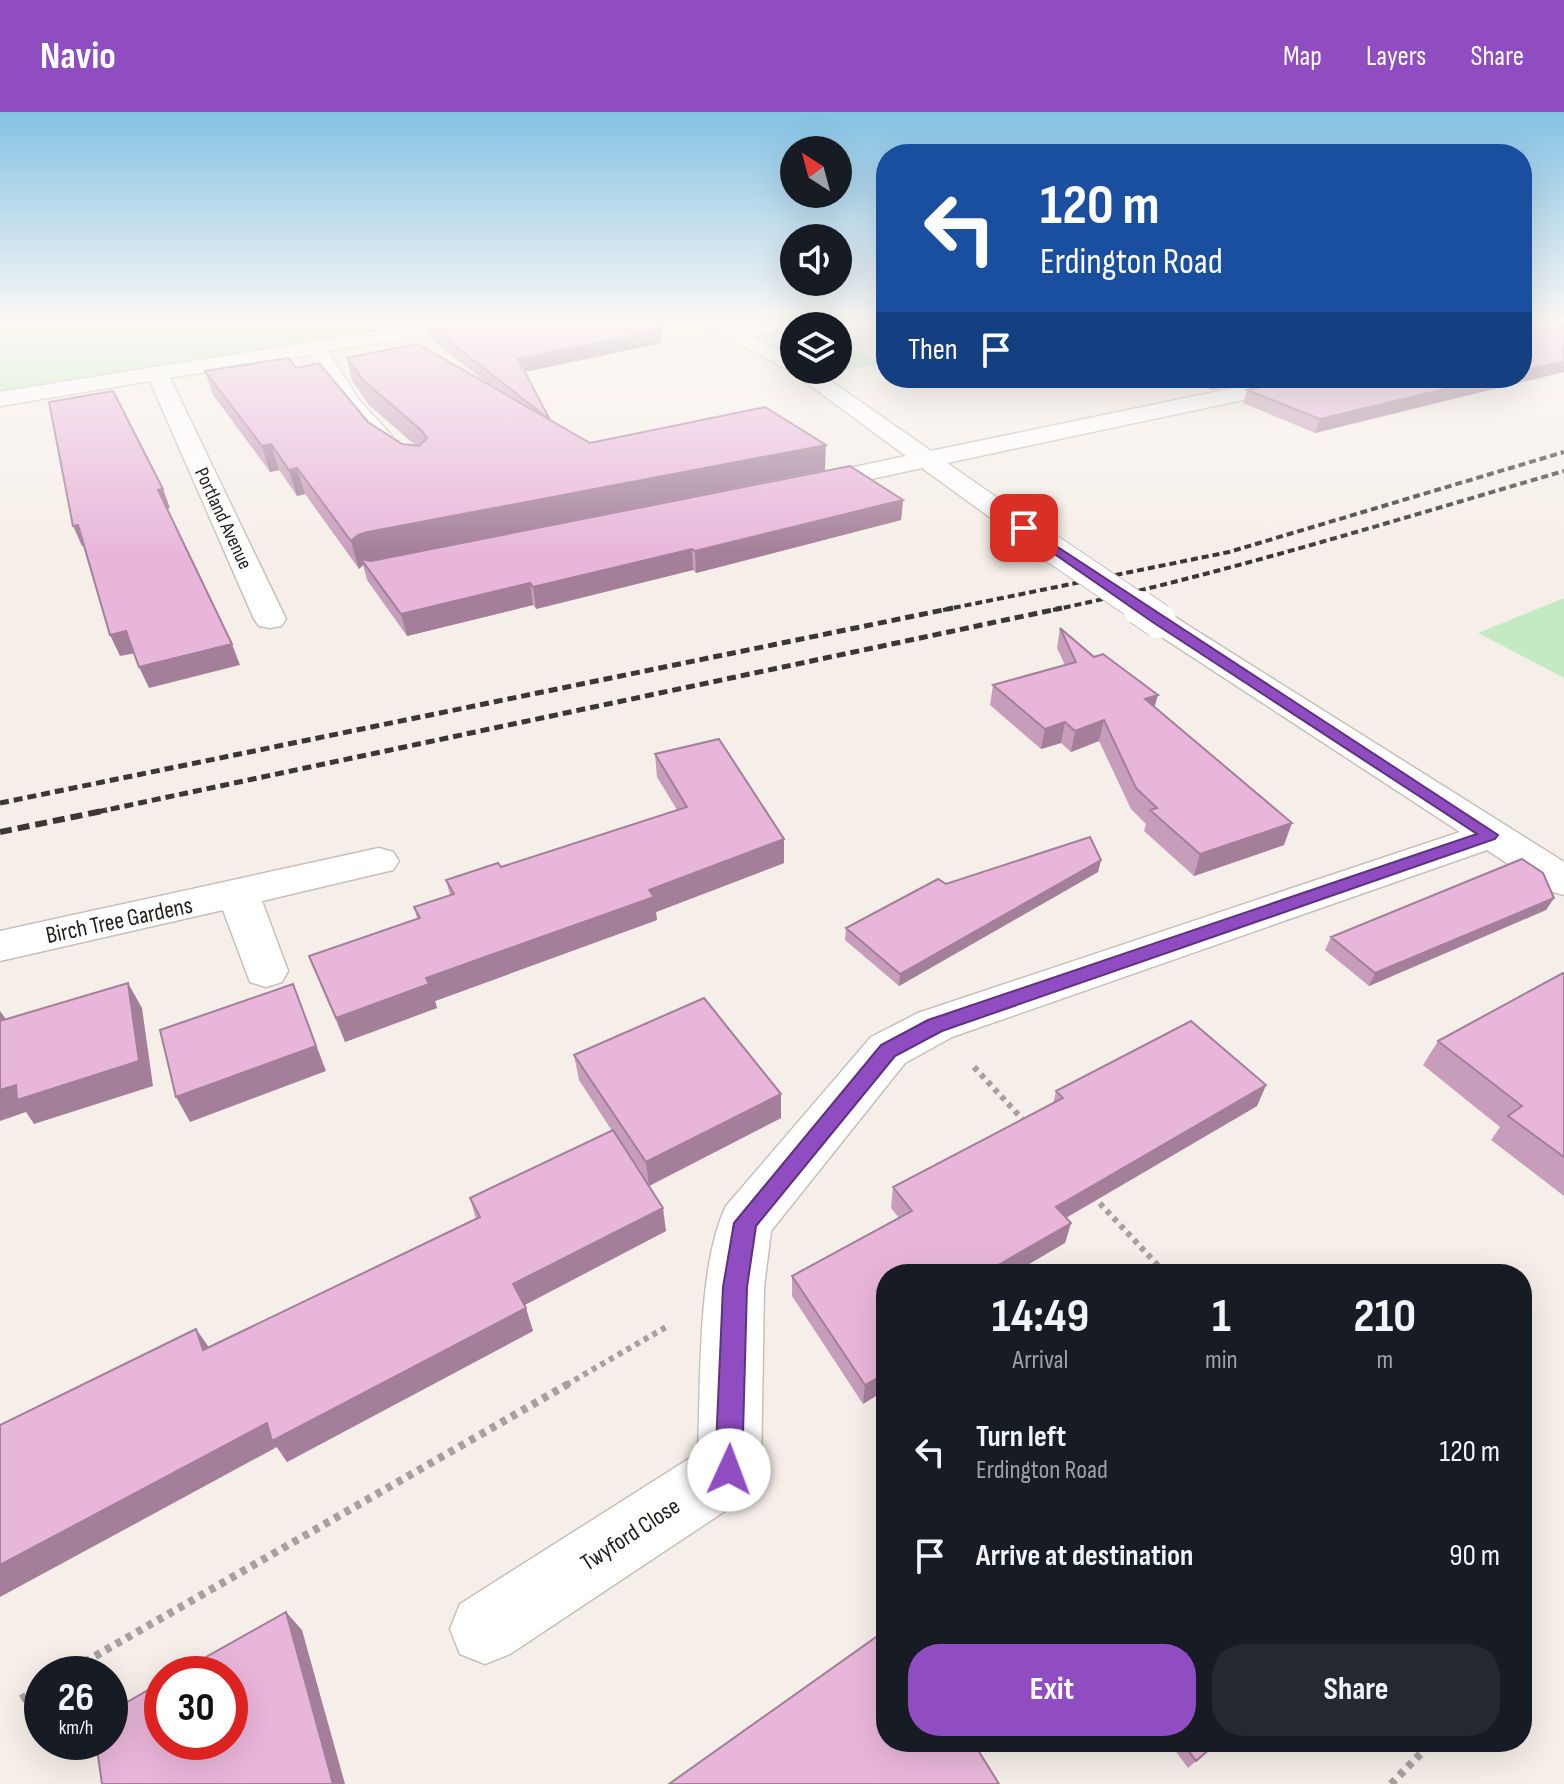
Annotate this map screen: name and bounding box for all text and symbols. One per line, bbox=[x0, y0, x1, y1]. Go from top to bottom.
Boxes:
text: Navio bbox=[40, 34, 116, 79]
text: Map bbox=[1283, 40, 1322, 73]
text: Layers bbox=[1366, 40, 1426, 73]
text: Share bbox=[1470, 40, 1524, 73]
north arrow bbox=[780, 136, 852, 208]
map controls bbox=[780, 136, 852, 384]
text: 120 m bbox=[1040, 173, 1160, 240]
icon: left bbox=[908, 176, 1012, 280]
button: sound bbox=[780, 224, 852, 296]
text: Erdington Road bbox=[1040, 241, 1223, 284]
button: layers bbox=[780, 312, 852, 384]
icon: arrive bbox=[974, 328, 1018, 372]
text: Then bbox=[908, 332, 958, 368]
street label: Portland Avenue bbox=[189, 464, 257, 573]
pin bbox=[990, 494, 1058, 562]
icon: arrive bbox=[1002, 506, 1046, 550]
street label: Birch Tree Gardens bbox=[43, 891, 195, 950]
text: 14:49 bbox=[992, 1288, 1089, 1345]
text: 1 bbox=[1212, 1288, 1231, 1345]
text: 210 bbox=[1353, 1288, 1416, 1345]
text: Arrival bbox=[1013, 1345, 1068, 1376]
text: min bbox=[1205, 1345, 1238, 1376]
text: m bbox=[1376, 1345, 1393, 1376]
text: Turn left bbox=[976, 1419, 1066, 1455]
position arrow bbox=[687, 1428, 771, 1512]
icon: left bbox=[908, 1430, 952, 1474]
text: 120 m bbox=[1439, 1434, 1500, 1470]
text: Erdington Road bbox=[976, 1455, 1108, 1486]
street label: Twyford Close bbox=[575, 1492, 685, 1577]
icon: arrive bbox=[908, 1534, 952, 1578]
text: Arrive at destination bbox=[976, 1538, 1193, 1574]
text: 90 m bbox=[1449, 1538, 1500, 1574]
button: Exit bbox=[908, 1644, 1196, 1736]
button: Share bbox=[1212, 1644, 1500, 1736]
speed limit sign: 30 bbox=[144, 1656, 248, 1760]
text: 26 bbox=[58, 1674, 94, 1722]
text: km/h bbox=[59, 1716, 93, 1740]

